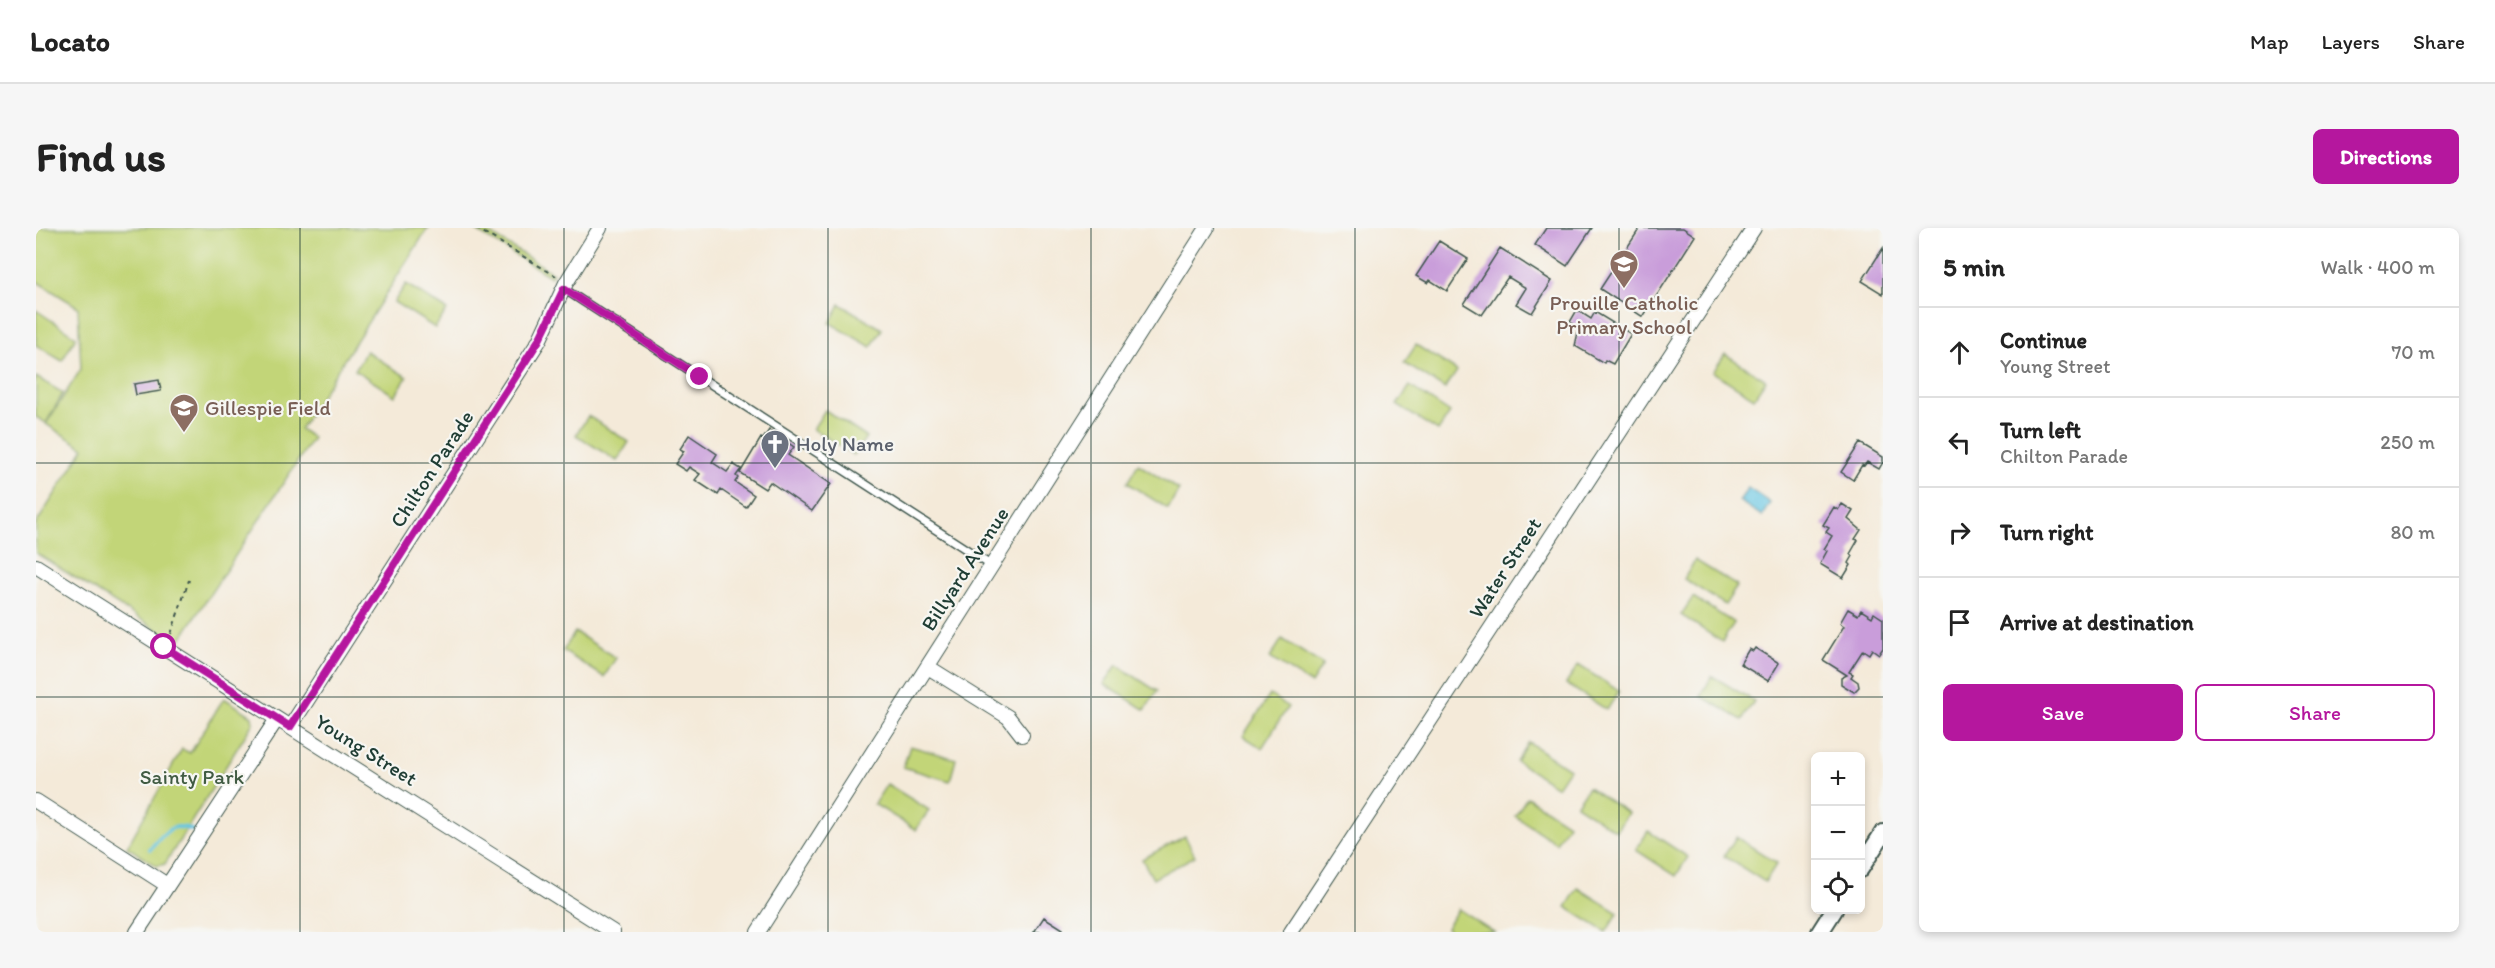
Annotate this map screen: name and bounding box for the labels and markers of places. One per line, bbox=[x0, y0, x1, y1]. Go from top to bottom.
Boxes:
school or university icon: Prouille Catholic Primary School bbox=[1608, 248, 1640, 290]
place label: Prouille Catholic Primary School bbox=[1550, 290, 1699, 339]
school or university icon: Gillespie Field bbox=[168, 392, 200, 434]
place label: Gillespie Field bbox=[205, 395, 331, 420]
church icon: Holy Name bbox=[759, 428, 791, 470]
place label: Holy Name bbox=[796, 431, 894, 456]

